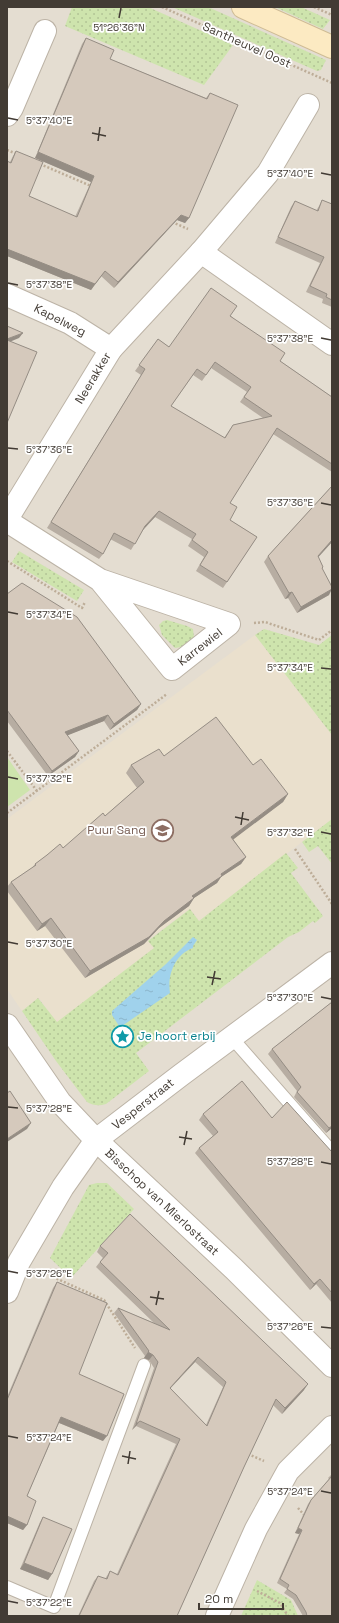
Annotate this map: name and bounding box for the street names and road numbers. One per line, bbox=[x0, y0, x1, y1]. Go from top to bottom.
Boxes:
street label: Santheuvel Oost bbox=[200, 18, 294, 72]
street label: Kapelweg bbox=[31, 300, 89, 340]
street label: Neerakker bbox=[71, 349, 115, 407]
street label: Karrewiel bbox=[174, 624, 226, 670]
street label: Vesperstraat bbox=[109, 1075, 177, 1133]
street label: Bisschop van Mierlostraat bbox=[102, 1145, 222, 1259]

